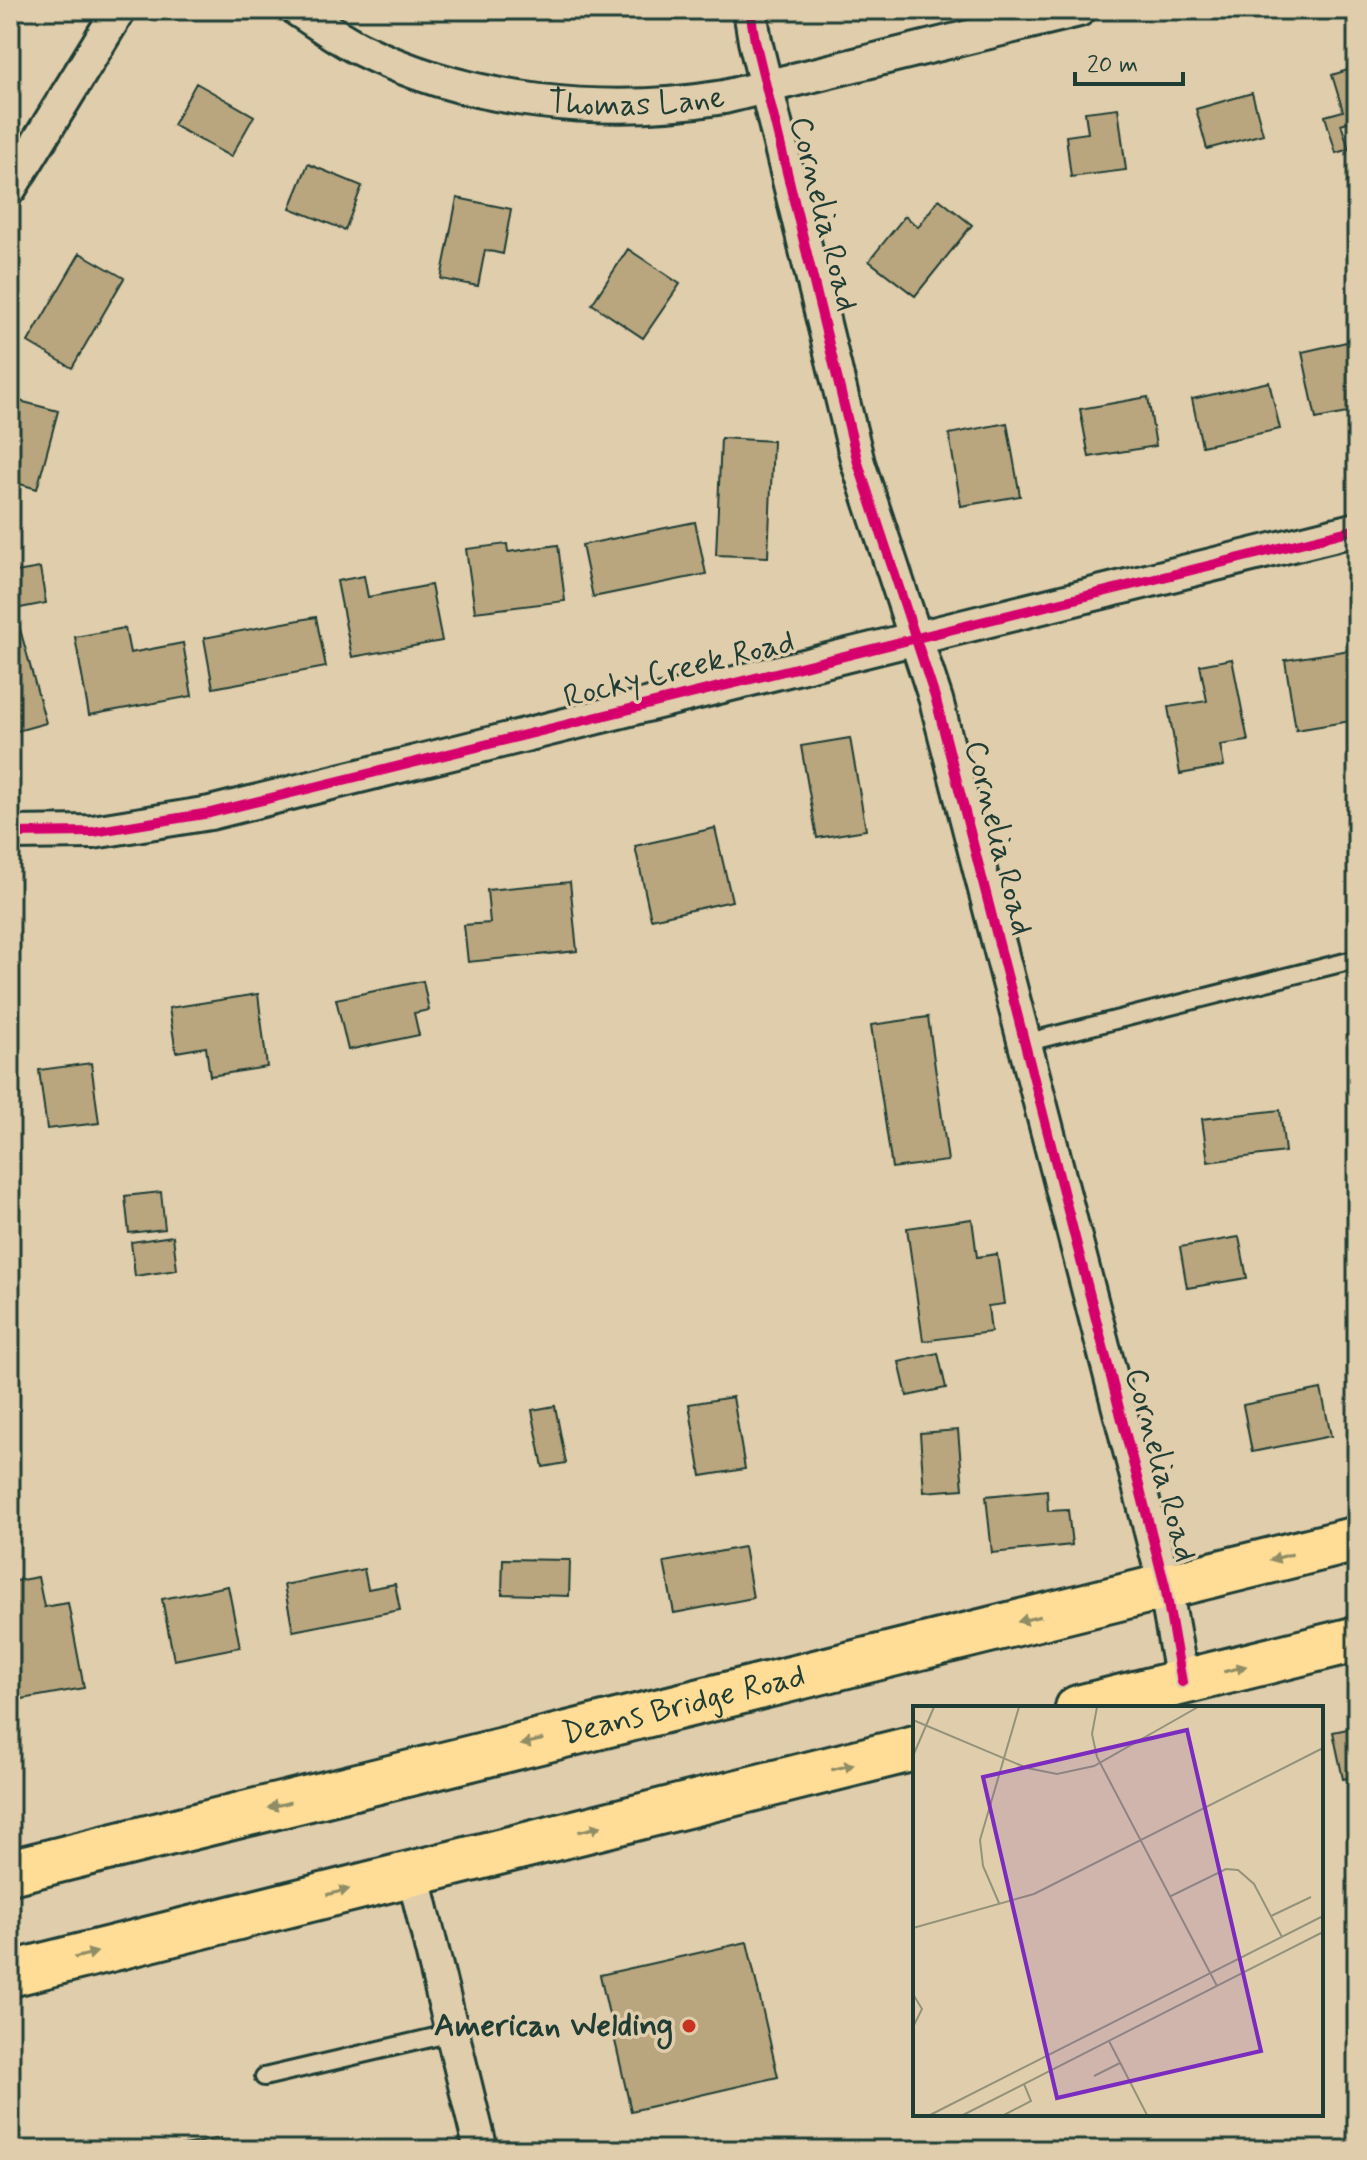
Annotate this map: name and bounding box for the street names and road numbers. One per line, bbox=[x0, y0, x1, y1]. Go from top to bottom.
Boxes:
street label: Thomas Lane bbox=[546, 76, 728, 127]
street label: Cornelia Road bbox=[779, 112, 867, 316]
street label: Rocky Creek Road bbox=[559, 621, 799, 719]
street label: Cornelia Road bbox=[954, 736, 1042, 940]
street label: Cornelia Road bbox=[1114, 1363, 1206, 1567]
street label: Deans Bridge Road bbox=[558, 1655, 810, 1756]

